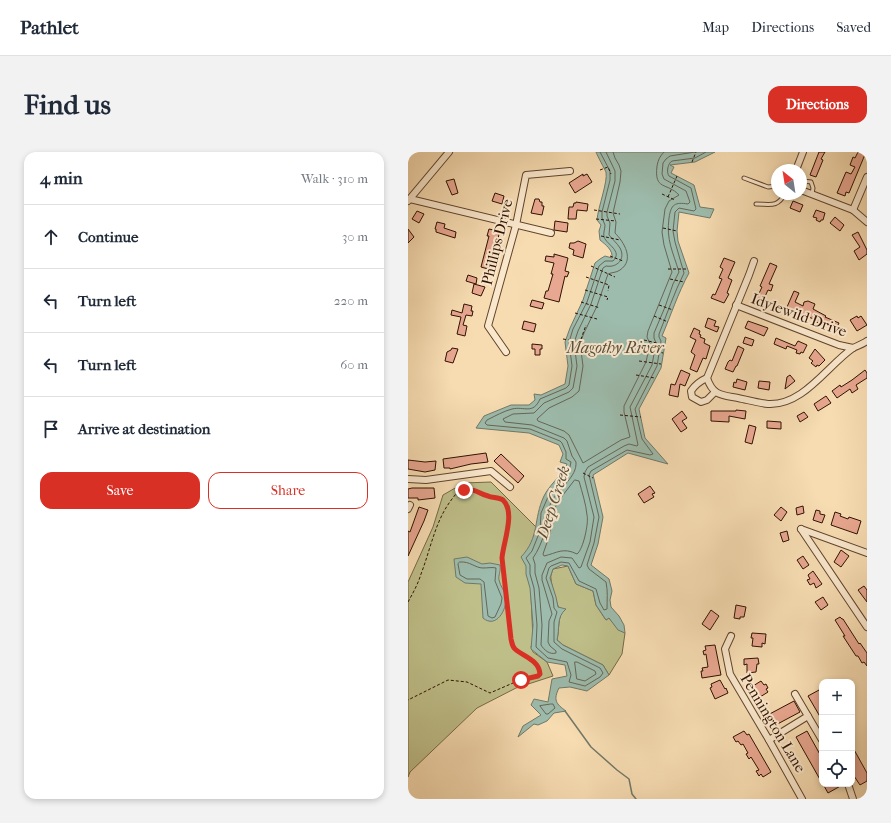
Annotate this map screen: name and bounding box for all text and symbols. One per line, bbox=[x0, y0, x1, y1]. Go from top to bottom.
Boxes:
text: Pathlet bbox=[20, 17, 79, 39]
text: Map bbox=[702, 19, 729, 36]
text: Directions bbox=[751, 19, 814, 36]
text: Saved bbox=[836, 19, 871, 36]
button: Directions bbox=[768, 86, 867, 123]
text: Find us bbox=[24, 88, 111, 121]
north arrow bbox=[771, 164, 807, 200]
text: 4 min bbox=[40, 168, 83, 188]
text: Walk · 310 m bbox=[301, 171, 368, 186]
street label: Phillips Drive bbox=[478, 196, 517, 287]
icon: ahead bbox=[40, 226, 62, 248]
text: Continue bbox=[78, 228, 138, 246]
text: 30 m bbox=[342, 229, 368, 244]
street label: Idylewild Drive bbox=[749, 289, 850, 341]
icon: left bbox=[40, 290, 62, 312]
text: Turn left bbox=[78, 292, 136, 310]
text: 220 m bbox=[334, 293, 368, 308]
water label: Magothy River bbox=[566, 338, 665, 357]
icon: left bbox=[40, 354, 62, 376]
text: Turn left bbox=[78, 356, 136, 374]
text: 60 m bbox=[340, 357, 368, 372]
icon: arrive bbox=[40, 418, 62, 440]
text: Arrive at destination bbox=[78, 420, 210, 438]
water label: Deep Creek bbox=[532, 463, 574, 542]
button: Save bbox=[40, 472, 200, 509]
button: Share bbox=[208, 472, 368, 509]
route end bbox=[455, 481, 473, 499]
street label: Pennington Lane bbox=[736, 670, 810, 776]
route start bbox=[512, 671, 530, 689]
map controls bbox=[819, 679, 855, 787]
button: + bbox=[819, 679, 855, 715]
button: − bbox=[819, 715, 855, 751]
button: locate bbox=[819, 751, 855, 787]

